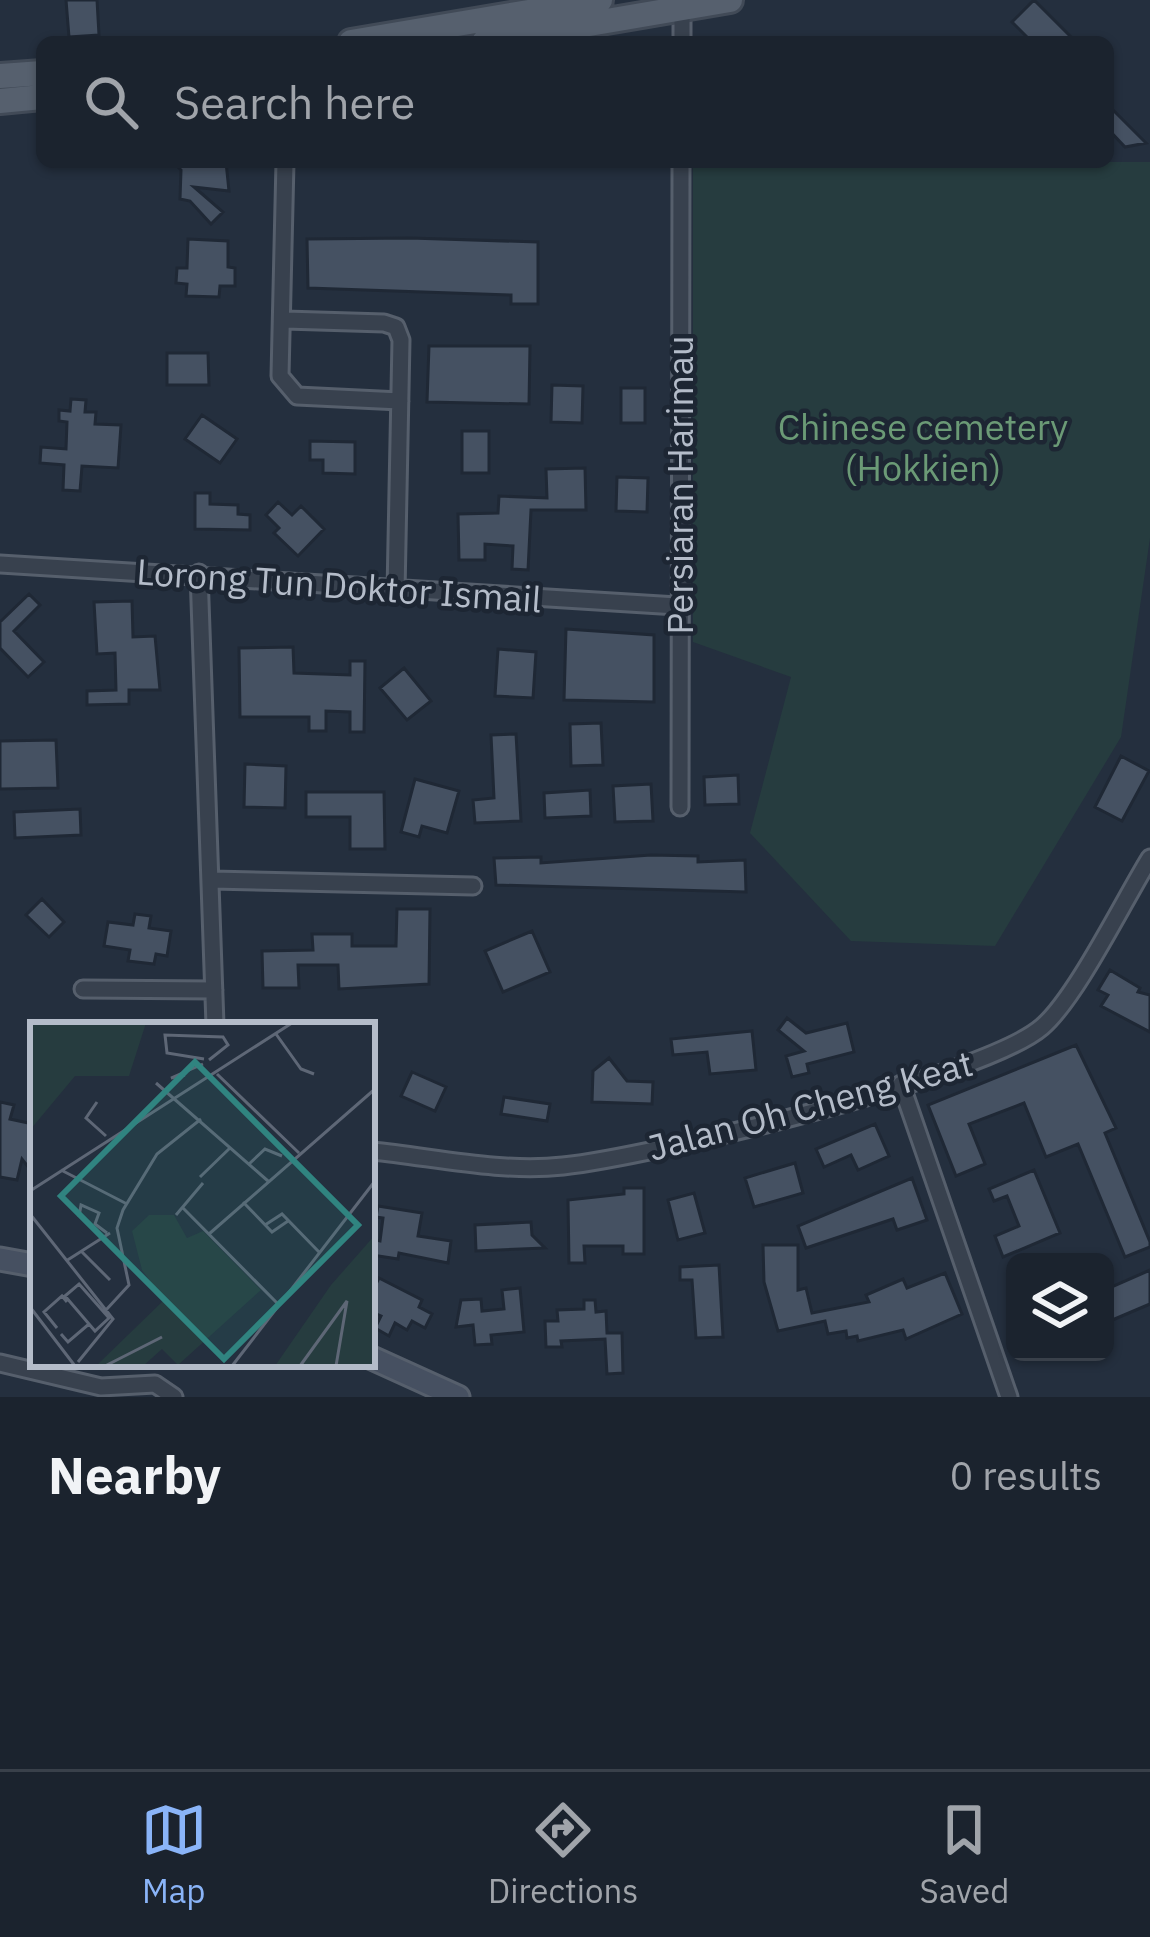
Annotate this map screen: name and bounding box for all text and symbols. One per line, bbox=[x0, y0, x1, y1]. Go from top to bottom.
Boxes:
search box bbox=[36, 36, 1114, 168]
icon: search bbox=[78, 69, 144, 135]
text: Search here bbox=[174, 73, 415, 131]
street label: Persiaran Harimau bbox=[656, 335, 703, 635]
park label: Chinese cemetery (Hokkien) bbox=[778, 403, 1068, 491]
street label: Lorong Tun Doktor Ismail bbox=[135, 547, 543, 623]
inset map bbox=[30, 1022, 375, 1367]
street label: Jalan Oh Cheng Keat bbox=[643, 1039, 977, 1171]
map controls bbox=[1006, 1253, 1114, 1361]
button: layers bbox=[1006, 1253, 1114, 1361]
text: Nearby bbox=[48, 1442, 221, 1508]
text: 0 results bbox=[950, 1450, 1102, 1501]
tab: Map bbox=[141, 1797, 207, 1912]
tab: Directions bbox=[488, 1797, 638, 1912]
tab: Saved bbox=[920, 1797, 1009, 1912]

